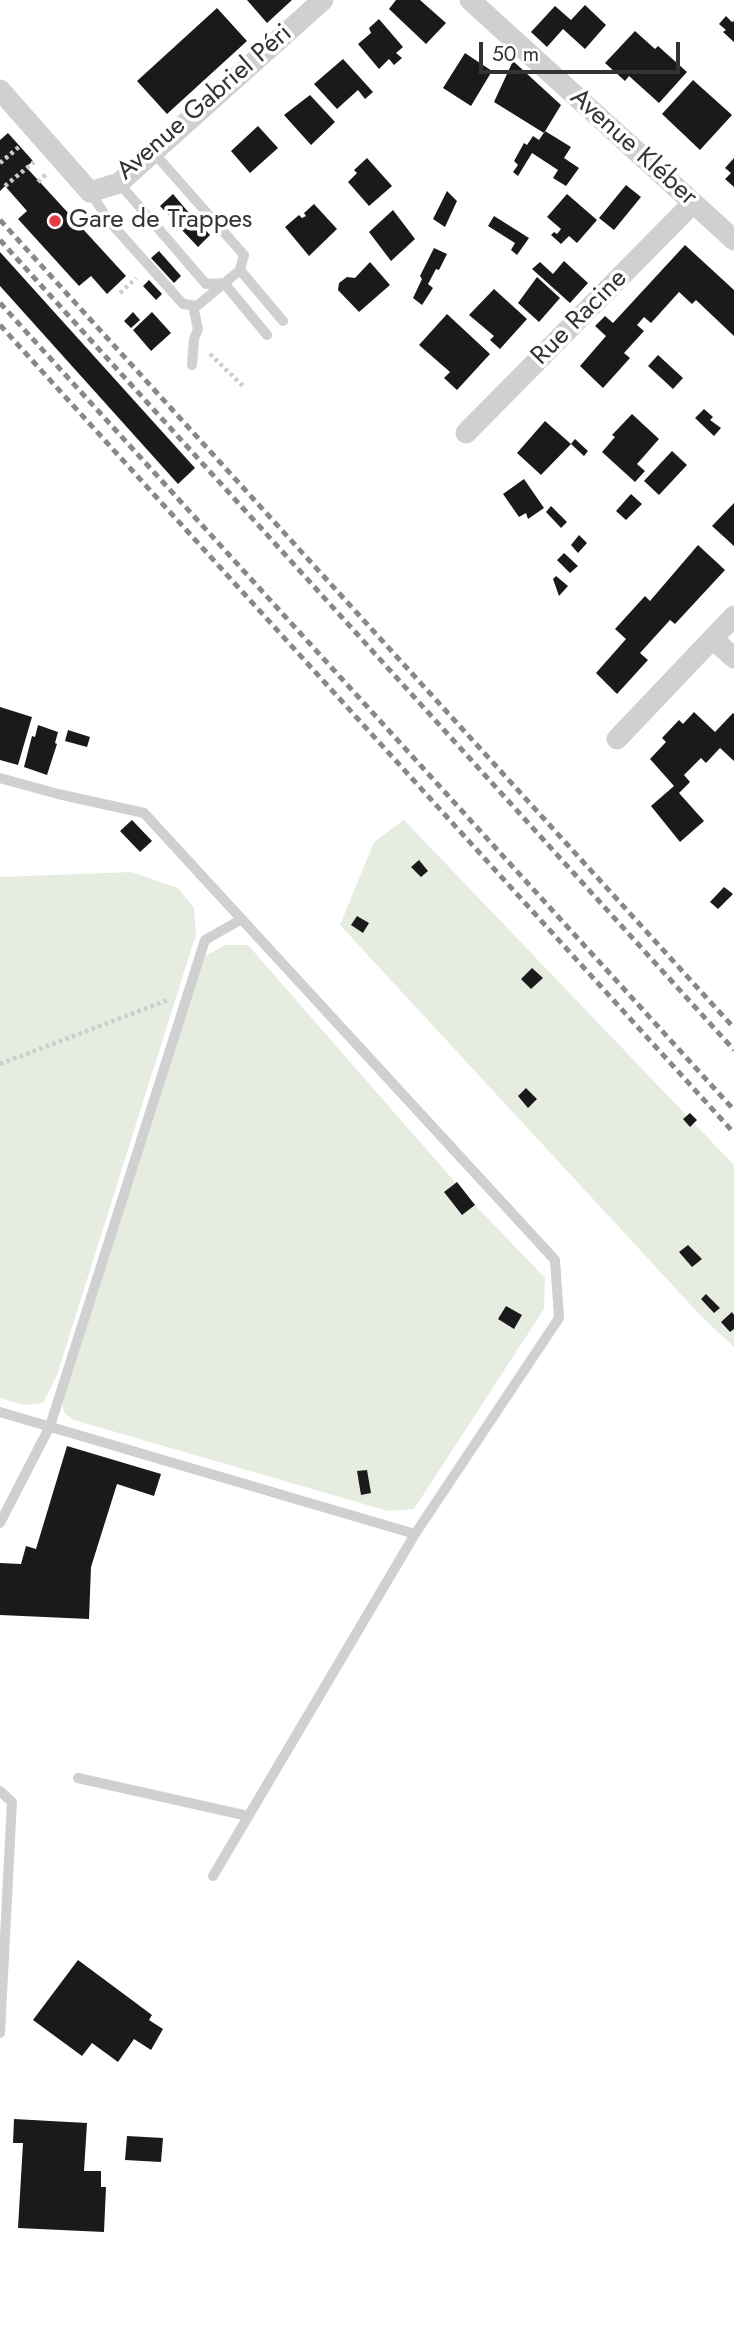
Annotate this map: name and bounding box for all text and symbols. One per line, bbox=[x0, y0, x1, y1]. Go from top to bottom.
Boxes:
street label: Avenue Gabriel Péri bbox=[111, 19, 299, 187]
scale bar bbox=[482, 28, 683, 72]
text: 50 m bbox=[492, 39, 539, 69]
street label: Avenue Kléber bbox=[563, 83, 703, 213]
place label: Gare de Trappes bbox=[69, 205, 252, 237]
marker: Gare de Trappes bbox=[47, 213, 63, 229]
street label: Rue Racine bbox=[526, 264, 634, 372]

